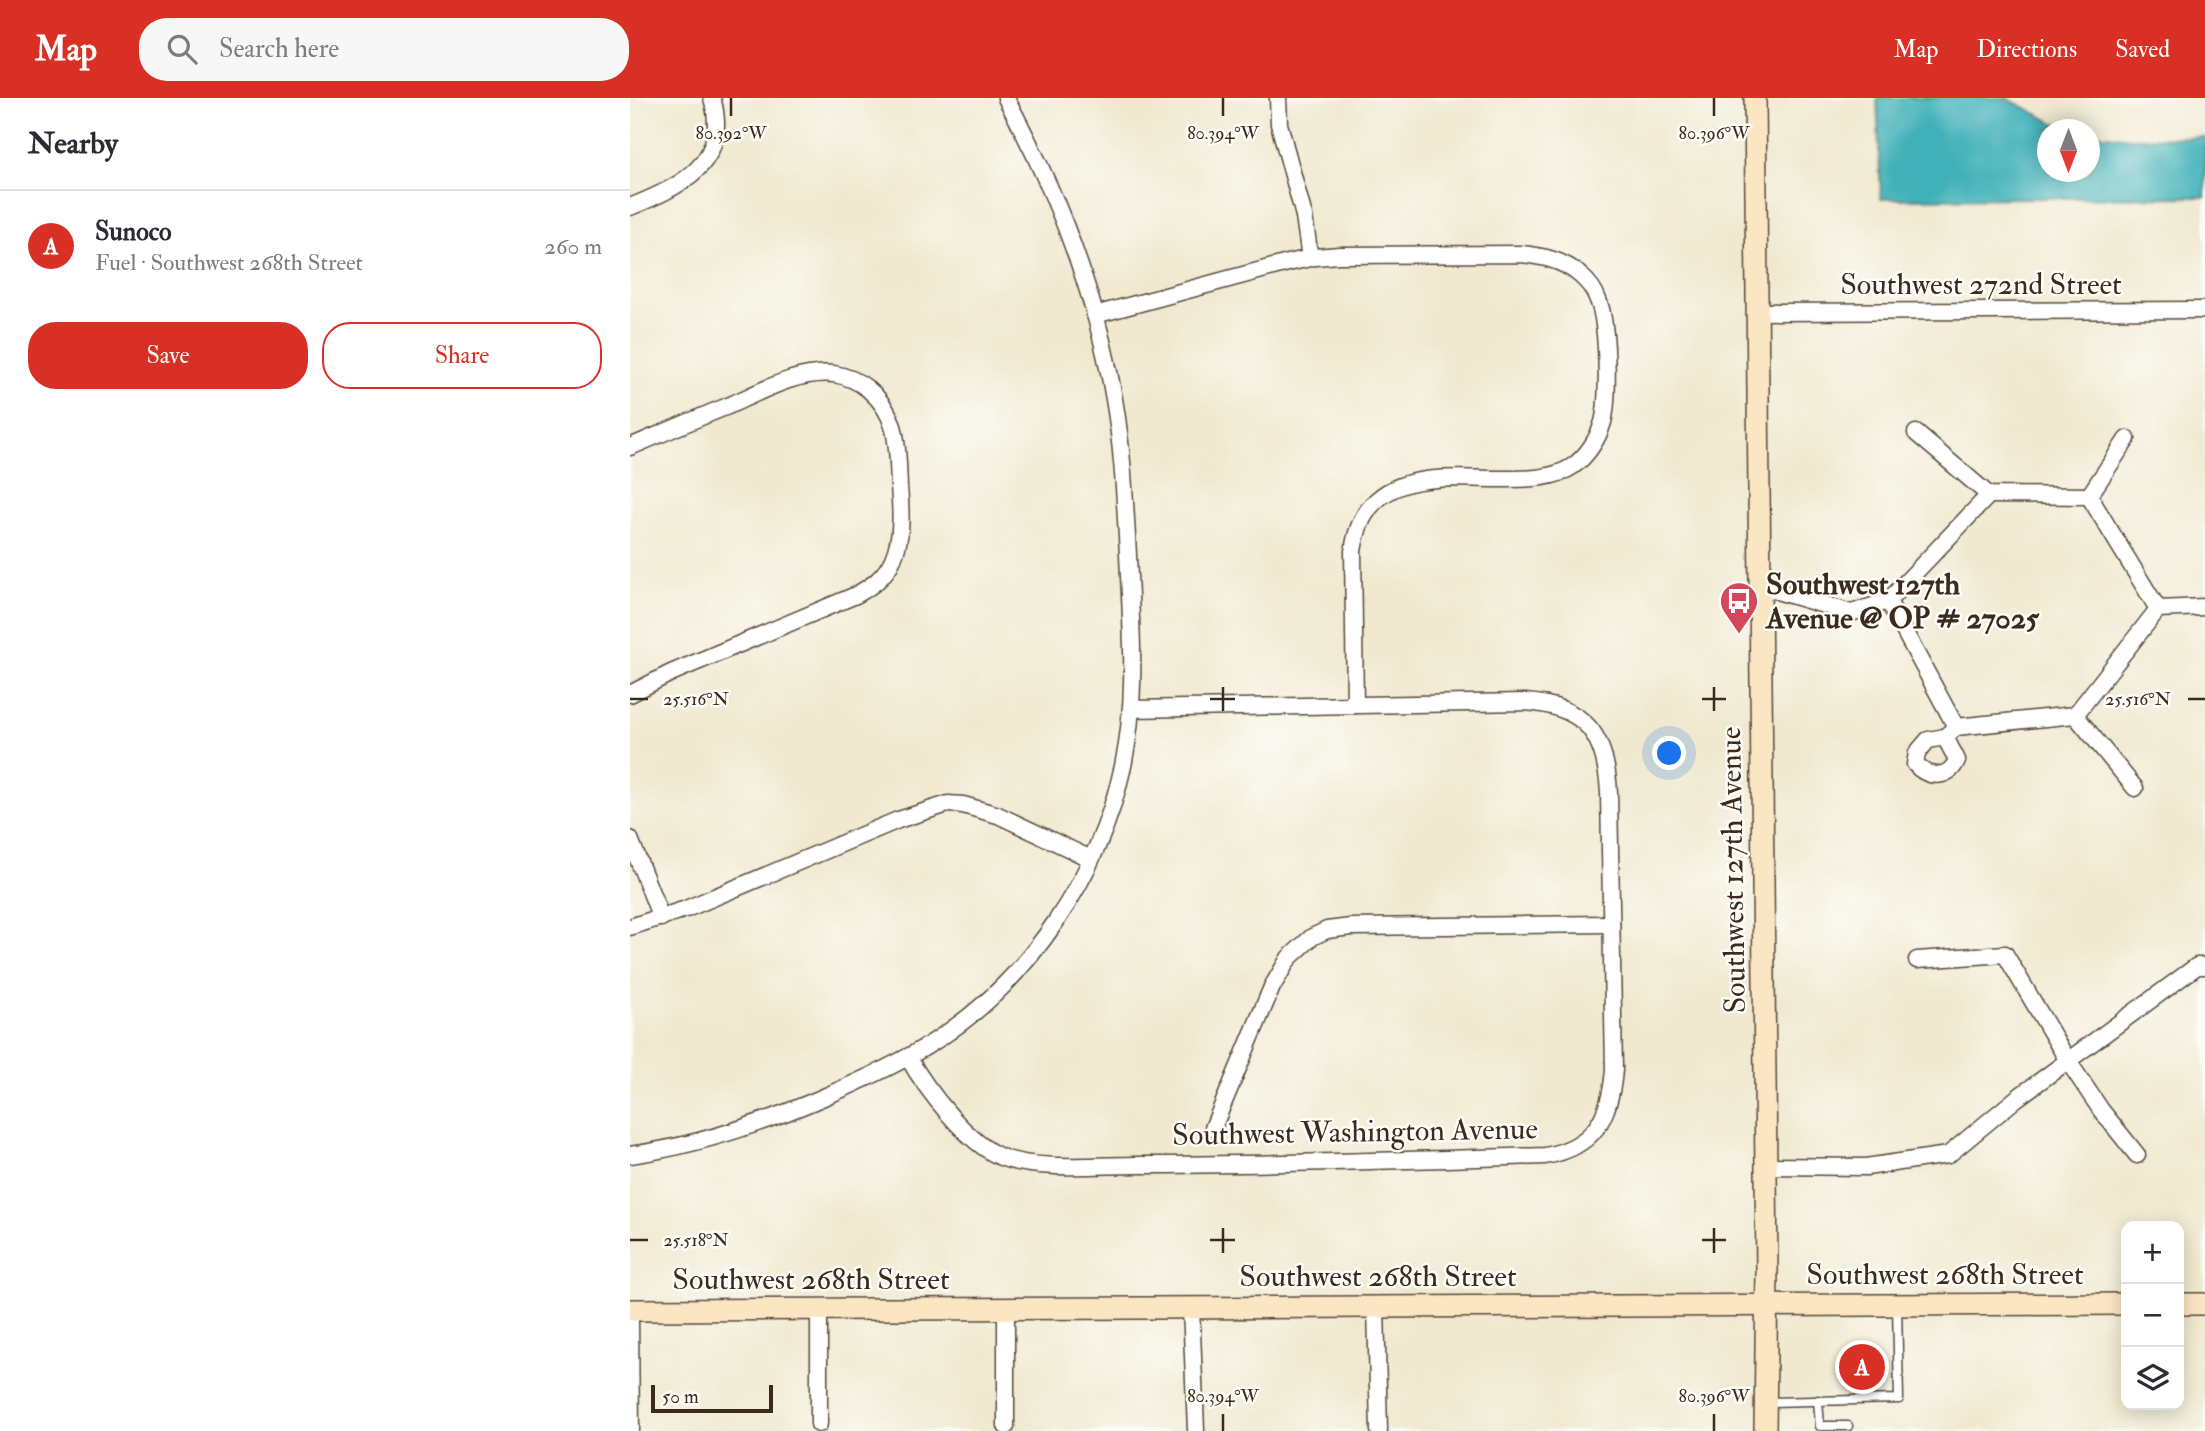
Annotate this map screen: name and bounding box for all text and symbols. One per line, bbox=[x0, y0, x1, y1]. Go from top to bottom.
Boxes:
search box bbox=[139, 18, 629, 81]
text: Map bbox=[35, 29, 97, 70]
icon: search bbox=[163, 30, 201, 68]
text: Search here bbox=[219, 33, 339, 65]
text: Map bbox=[1893, 34, 1938, 65]
text: Directions bbox=[1976, 34, 2077, 65]
text: Saved bbox=[2115, 34, 2170, 65]
north arrow bbox=[2037, 119, 2100, 182]
text: 80.392°W bbox=[695, 122, 767, 145]
text: 80.394°W bbox=[1187, 122, 1260, 145]
text: 80.396°W bbox=[1678, 122, 1750, 145]
text: Nearby bbox=[28, 125, 118, 162]
text: Sunoco bbox=[95, 216, 172, 248]
text: A bbox=[44, 232, 58, 261]
text: 260 m bbox=[544, 232, 602, 261]
text: Fuel · Southwest 268th Street bbox=[95, 248, 363, 277]
street label: Southwest 272nd Street bbox=[1840, 266, 2122, 303]
button: Save bbox=[28, 322, 308, 389]
button: Share bbox=[322, 322, 602, 389]
place label: Southwest 127th Avenue @ OP # 27025 bbox=[1764, 566, 2040, 637]
bus stop icon: Southwest 127th Avenue @ OP # 27025 bbox=[1718, 580, 1760, 635]
text: 25.516°N bbox=[663, 688, 729, 711]
text: 25.516°N bbox=[2105, 688, 2171, 711]
street label: Southwest 127th Avenue bbox=[1712, 726, 1754, 1014]
your location bbox=[1652, 736, 1686, 770]
street label: Southwest Washington Avenue bbox=[1172, 1110, 1538, 1154]
map controls bbox=[2121, 1221, 2184, 1410]
button: + bbox=[2121, 1221, 2184, 1284]
text: 25.518°N bbox=[663, 1229, 729, 1252]
street label: Southwest 268th Street bbox=[1806, 1256, 2084, 1293]
street label: Southwest 268th Street bbox=[1239, 1258, 1517, 1295]
street label: Southwest 268th Street bbox=[672, 1261, 950, 1298]
button: − bbox=[2121, 1284, 2184, 1347]
pin: A bbox=[1839, 1341, 1885, 1393]
button: layers bbox=[2121, 1347, 2184, 1410]
scale bar bbox=[651, 1382, 774, 1414]
text: 50 m bbox=[662, 1385, 699, 1409]
text: 80.394°W bbox=[1187, 1385, 1260, 1408]
text: 80.396°W bbox=[1678, 1385, 1750, 1408]

